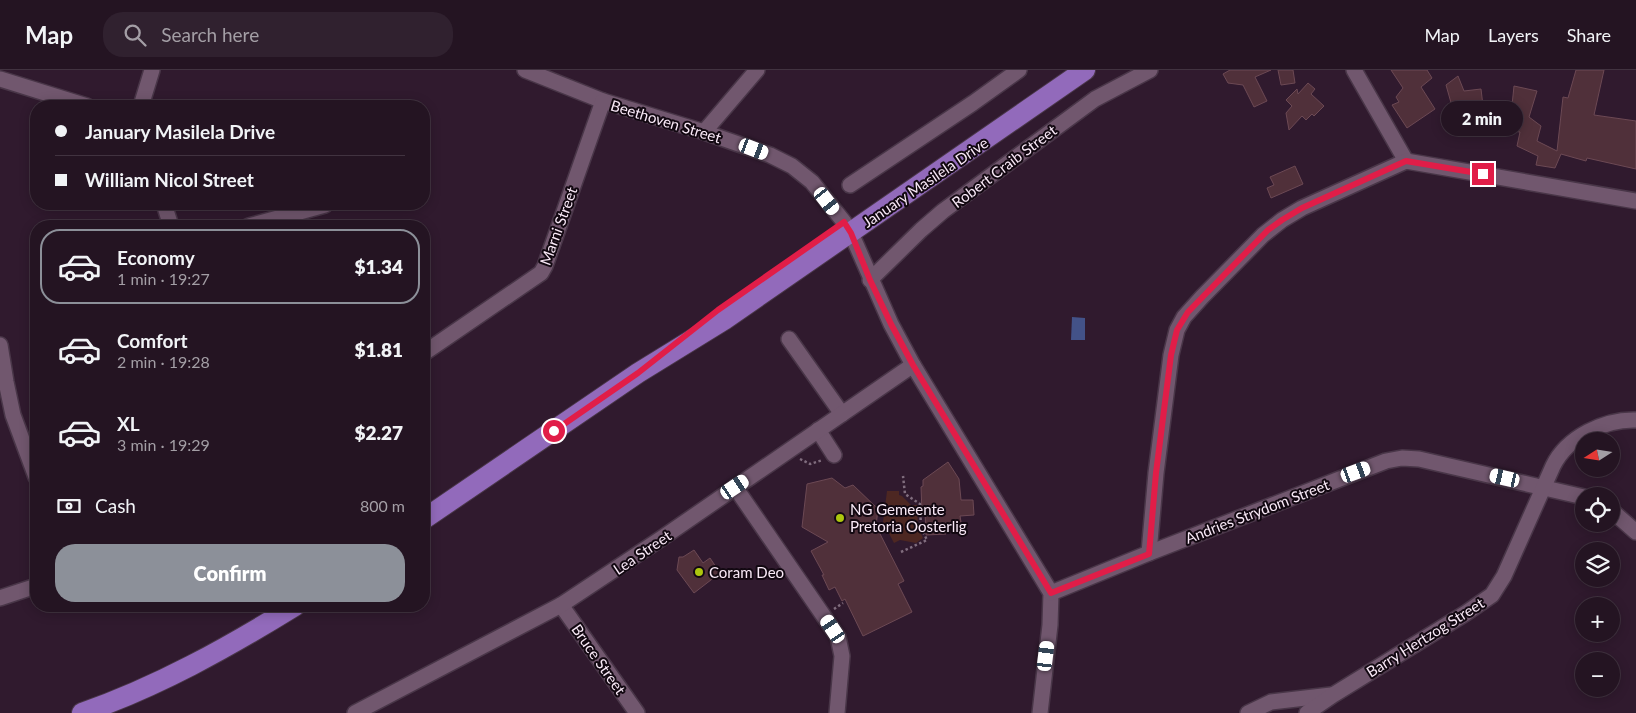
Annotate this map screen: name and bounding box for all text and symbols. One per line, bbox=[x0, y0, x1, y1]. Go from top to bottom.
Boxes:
search box bbox=[103, 12, 453, 57]
text: Map bbox=[25, 20, 73, 49]
icon: search bbox=[121, 21, 149, 49]
text: Search here bbox=[161, 23, 259, 46]
text: Map bbox=[1424, 24, 1460, 46]
text: Layers bbox=[1488, 24, 1539, 46]
text: Share bbox=[1567, 24, 1611, 46]
street label: Beethoven Street bbox=[609, 96, 724, 147]
callout: 2 min bbox=[1442, 102, 1524, 136]
text: 2 min bbox=[1462, 109, 1502, 128]
text: January Masilela Drive bbox=[85, 120, 275, 143]
street label: Robert Craib Street bbox=[948, 120, 1060, 211]
street label: January Masilela Drive bbox=[859, 133, 991, 231]
car bbox=[737, 137, 770, 161]
route end bbox=[1472, 163, 1494, 185]
text: William Nicol Street bbox=[85, 168, 254, 191]
street label: Marni Street bbox=[536, 184, 581, 268]
car bbox=[811, 185, 842, 217]
icon: car bbox=[57, 244, 102, 289]
text: Economy bbox=[117, 246, 195, 269]
text: $1.34 bbox=[354, 255, 403, 278]
text: 1 min · 19:27 bbox=[117, 269, 210, 288]
icon: car bbox=[57, 327, 102, 372]
text: Comfort bbox=[117, 329, 188, 352]
text: $1.81 bbox=[354, 338, 403, 361]
text: 2 min · 19:28 bbox=[117, 352, 210, 371]
icon: car bbox=[57, 410, 102, 455]
text: XL bbox=[117, 412, 140, 435]
route start bbox=[543, 420, 565, 442]
text: $2.27 bbox=[354, 421, 403, 444]
north arrow bbox=[1575, 432, 1620, 478]
map controls bbox=[1575, 432, 1620, 697]
text: 3 min · 19:29 bbox=[117, 435, 210, 454]
car bbox=[1339, 460, 1372, 484]
car bbox=[1488, 467, 1521, 489]
car bbox=[718, 472, 751, 502]
street label: Andries Strydom Street bbox=[1182, 475, 1332, 547]
button: locate bbox=[1575, 487, 1620, 532]
icon: cash bbox=[55, 492, 83, 520]
text: Cash bbox=[95, 494, 136, 517]
text: 800 m bbox=[360, 496, 405, 515]
place label: NG Gemeente Pretoria Oosterlig bbox=[850, 500, 967, 535]
marker: NG Gemeente Pretoria Oosterlig bbox=[834, 512, 846, 524]
street label: Lea Street bbox=[610, 526, 675, 578]
button: layers bbox=[1575, 542, 1620, 587]
button: Confirm bbox=[55, 544, 405, 602]
place label: Coram Deo bbox=[709, 563, 784, 581]
marker: Coram Deo bbox=[693, 566, 705, 578]
street label: Barry Hertzog Street bbox=[1363, 593, 1488, 681]
button: + bbox=[1575, 597, 1620, 642]
car bbox=[818, 612, 847, 646]
street label: Bruce Street bbox=[568, 620, 630, 698]
car bbox=[1036, 640, 1055, 672]
button: − bbox=[1575, 652, 1620, 697]

